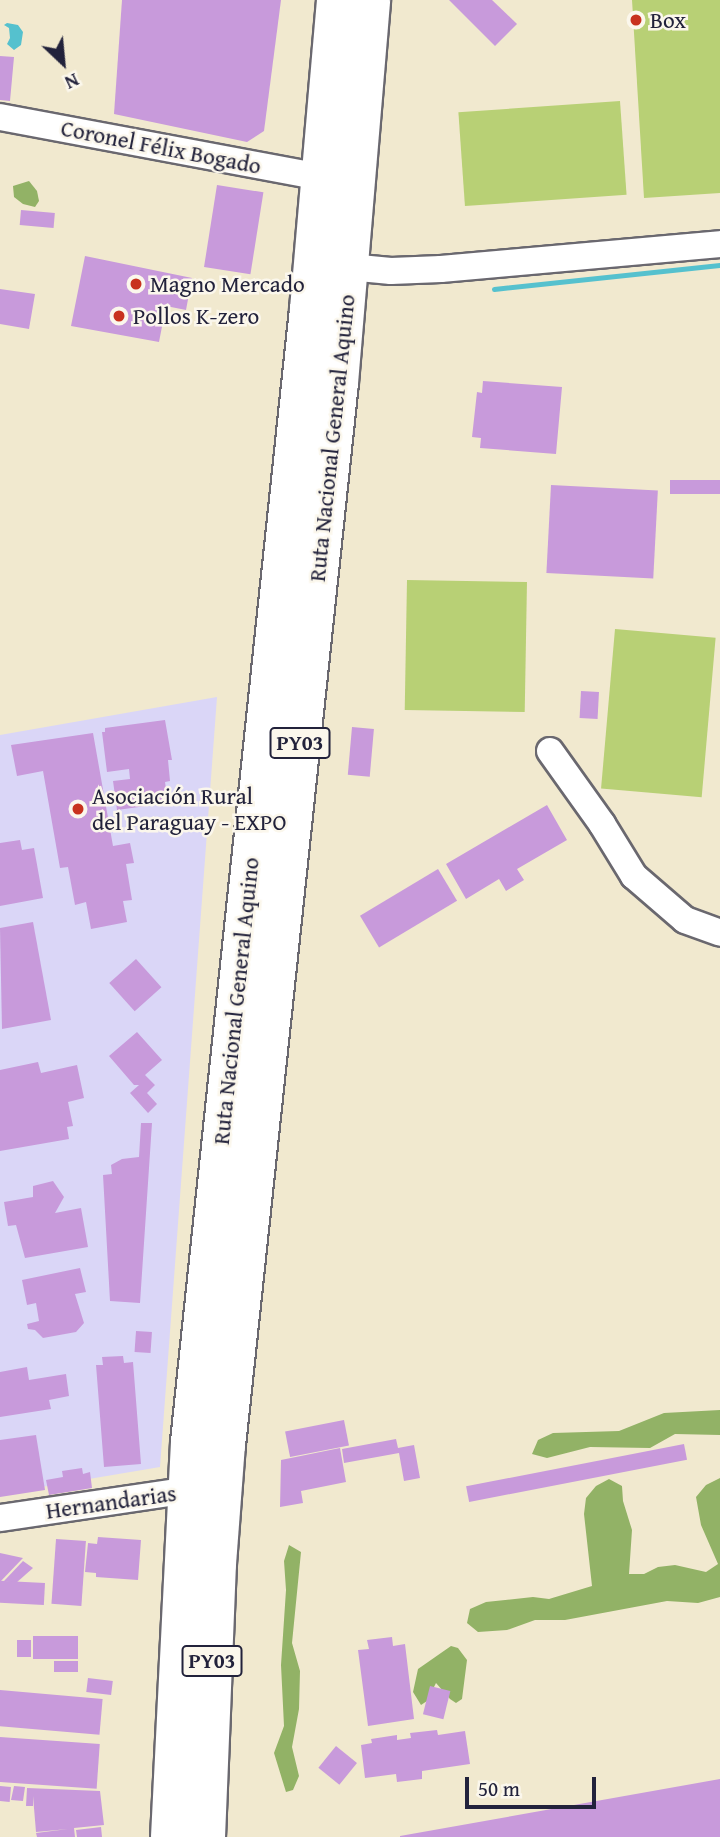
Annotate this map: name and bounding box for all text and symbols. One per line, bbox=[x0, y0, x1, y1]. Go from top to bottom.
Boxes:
place label: Box bbox=[650, 6, 686, 34]
marker: Box bbox=[628, 12, 644, 28]
north arrow bbox=[28, 28, 98, 98]
text: N bbox=[60, 67, 84, 97]
street label: Coronel Félix Bogado bbox=[59, 114, 263, 180]
place label: Magno Mercado bbox=[150, 270, 305, 298]
marker: Magno Mercado bbox=[128, 276, 144, 292]
street label: Ruta Nacional General Aquino bbox=[303, 293, 361, 583]
place label: Pollos K-zero bbox=[133, 302, 259, 330]
marker: Pollos K-zero bbox=[111, 308, 127, 324]
road number: PY03 bbox=[268, 726, 332, 760]
place label: Asociación Rural del Paraguay - EXPO bbox=[92, 782, 286, 836]
marker: Asociación Rural del Paraguay - EXPO bbox=[70, 801, 86, 817]
street label: Ruta Nacional General Aquino bbox=[207, 856, 265, 1146]
street label: Hernandarias bbox=[44, 1479, 178, 1525]
road number: PY03 bbox=[180, 1644, 244, 1678]
scale bar bbox=[468, 1764, 599, 1808]
text: 50 m bbox=[478, 1773, 520, 1804]

